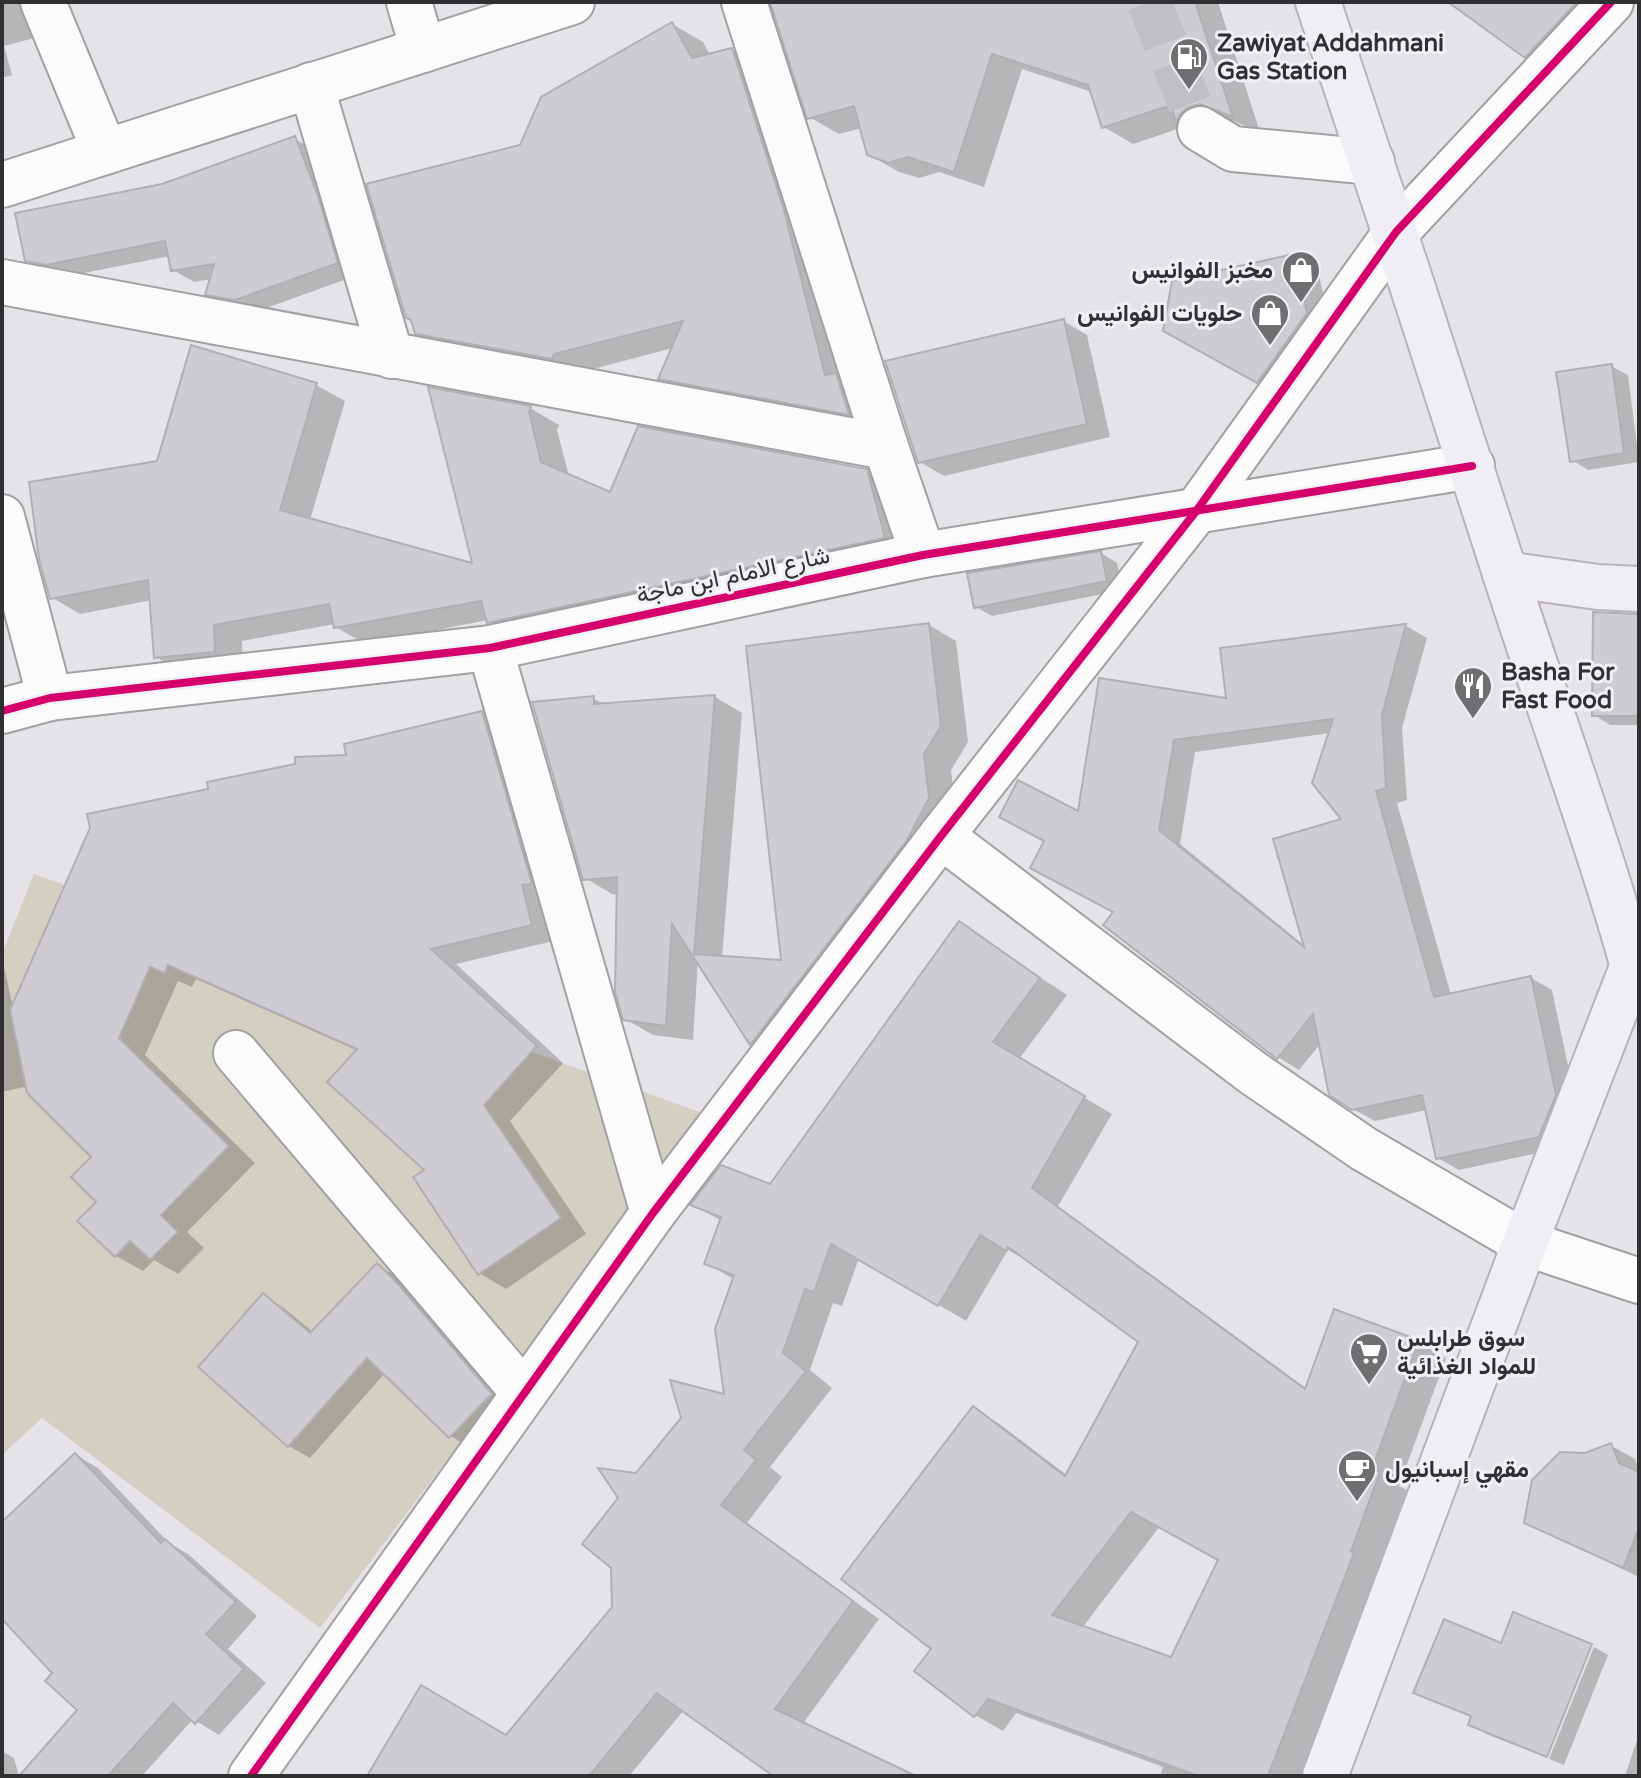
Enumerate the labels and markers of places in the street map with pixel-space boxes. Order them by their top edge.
place label: Zawiyat Addahmani Gas Station [1217,29,1444,86]
fuel station icon: Zawiyat Addahmani Gas Station [1168,36,1210,91]
shop icon: مخبز الفوانيس [1280,249,1322,304]
place label: مخبز الفوانيس [1131,256,1273,285]
shop icon: حلويات الفوانيس [1249,292,1291,347]
place label: حلويات الفوانيس [1077,299,1242,328]
place label: Basha For Fast Food [1501,658,1615,715]
restaurant icon: Basha For Fast Food [1452,665,1494,720]
place label: سوق طرابلس للمواد الغذائية [1397,1324,1536,1381]
supermarket icon: سوق طرابلس للمواد الغذائية [1348,1331,1390,1386]
cafe icon: مقهي إسبانيول [1336,1448,1378,1503]
place label: مقهي إسبانيول [1385,1455,1529,1489]

